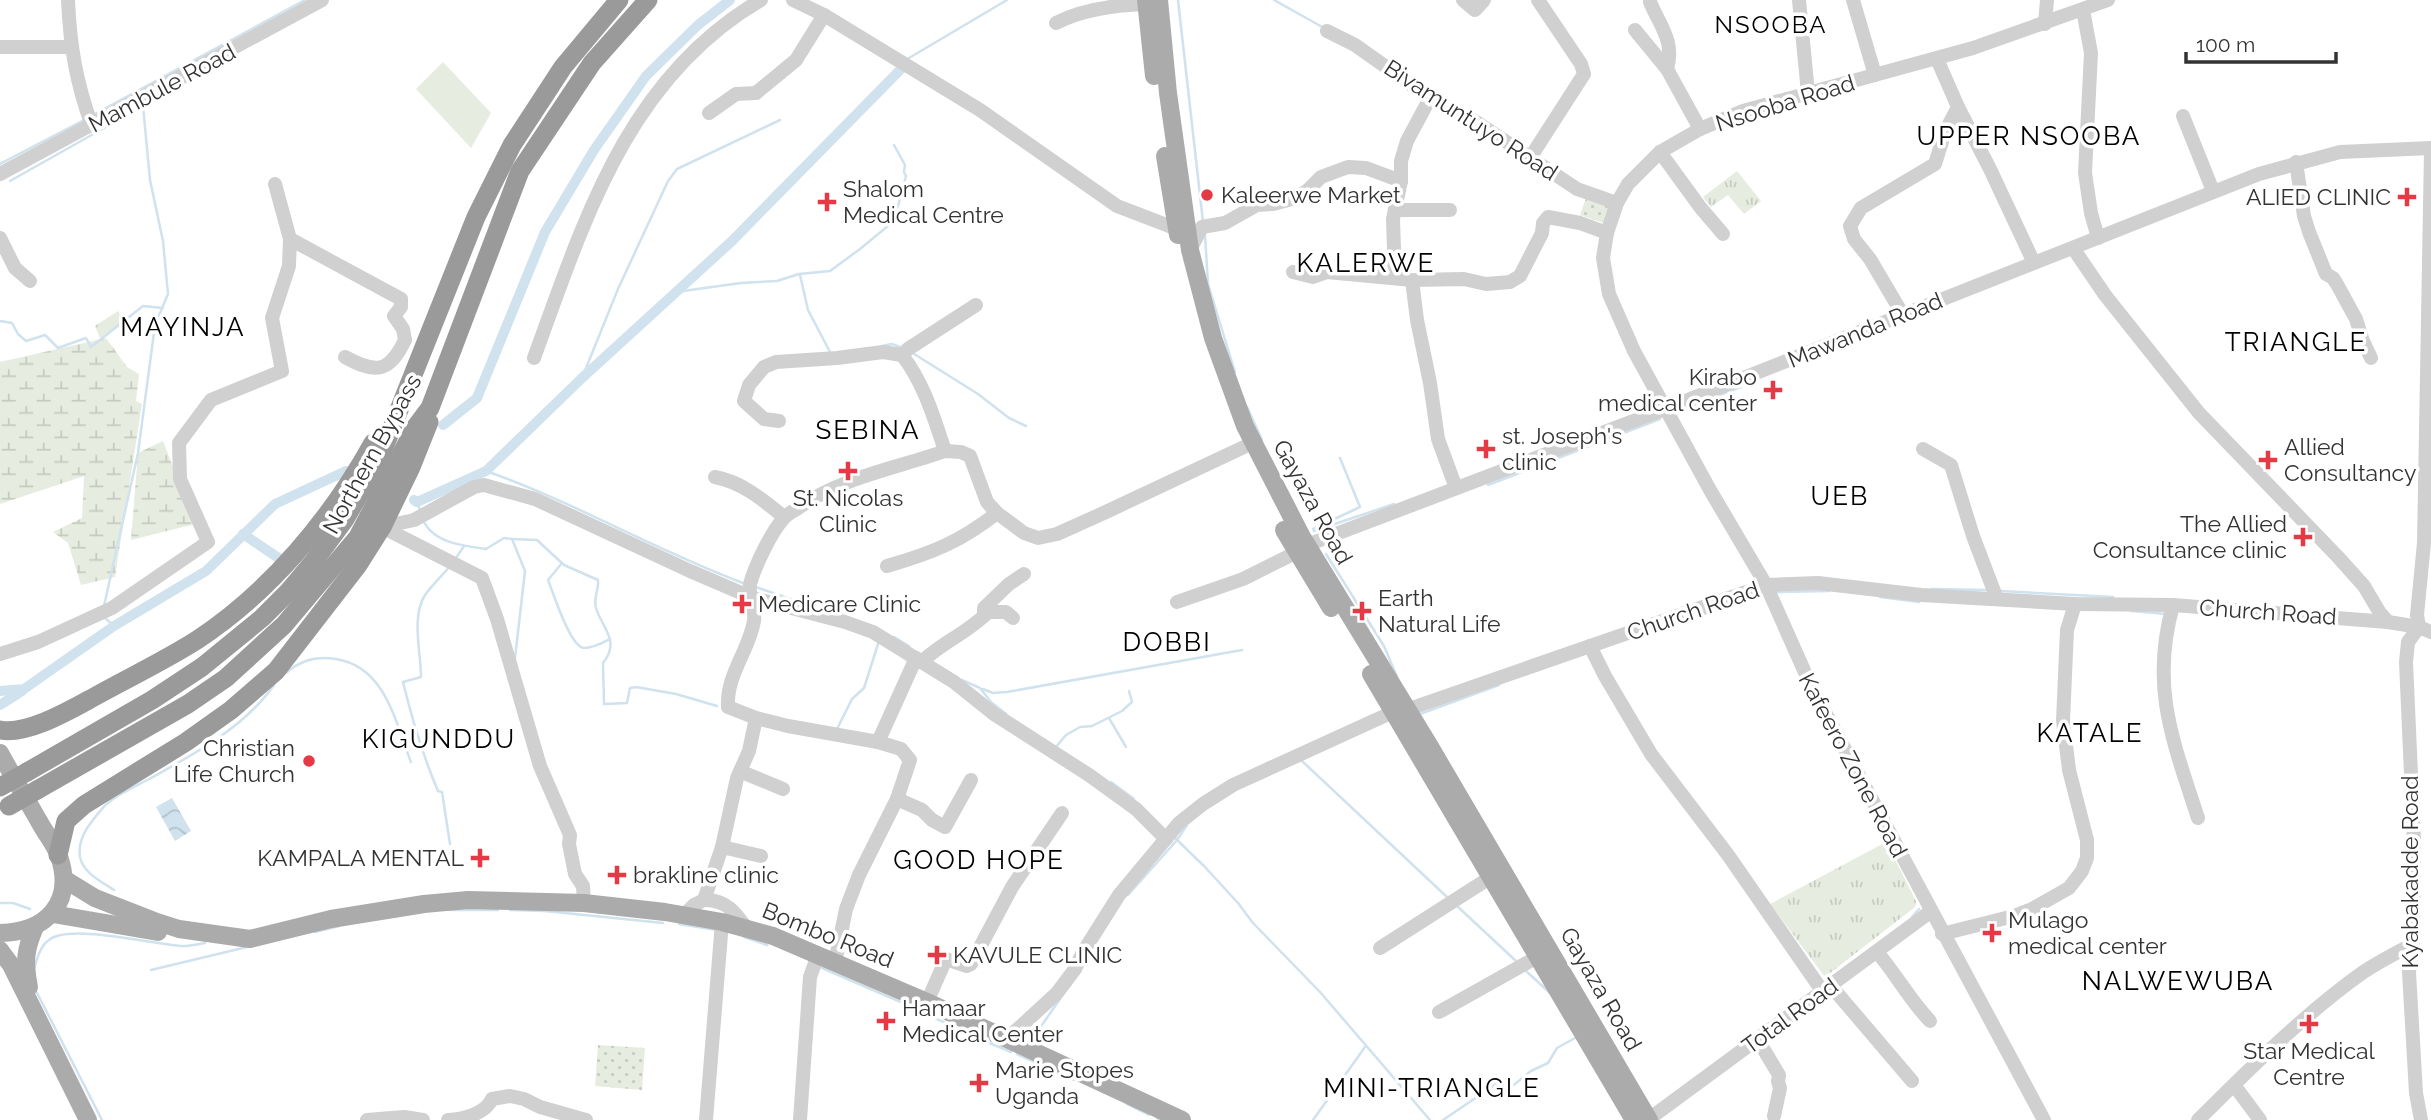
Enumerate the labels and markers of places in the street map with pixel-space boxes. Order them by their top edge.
place label: Shalom Medical Centre [843,175,1004,228]
place label: Kaleerwe Market [1221,181,1401,208]
place label: ALIED CLINIC [2246,183,2391,210]
marker: Kaleerwe Market [1199,187,1215,203]
marker: ALIED CLINIC [2397,187,2417,207]
marker: Shalom Medical Centre [817,192,837,212]
place label: Kirabo medical center [1598,363,1757,416]
marker: Kirabo medical center [1763,380,1783,400]
place label: st. Joseph's clinic [1502,422,1622,475]
place label: Allied Consultancy [2284,433,2416,486]
marker: st. Joseph's clinic [1476,439,1496,459]
marker: Allied Consultancy [2258,450,2278,470]
marker: St. Nicolas Clinic [838,461,858,481]
place label: St. Nicolas Clinic [793,484,903,537]
place label: The Allied Consultance clinic [2093,510,2287,563]
marker: The Allied Consultance clinic [2293,527,2313,547]
place label: Earth Natural Life [1378,584,1501,637]
place label: Medicare Clinic [758,590,921,617]
marker: Medicare Clinic [732,594,752,614]
marker: Earth Natural Life [1352,601,1372,621]
place label: Christian Life Church [173,734,295,787]
marker: Christian Life Church [301,753,317,769]
place label: KAMPALA MENTAL [257,844,465,871]
marker: KAMPALA MENTAL [470,848,490,868]
place label: brakline clinic [633,861,779,888]
marker: brakline clinic [607,865,627,885]
place label: Mulago medical center [2008,906,2167,959]
marker: Mulago medical center [1982,923,2002,943]
place label: KAVULE CLINIC [953,941,1123,968]
marker: KAVULE CLINIC [927,945,947,965]
place label: Hamaar Medical Center [902,994,1063,1047]
marker: Hamaar Medical Center [876,1011,896,1031]
marker: Star Medical Centre [2299,1014,2319,1034]
place label: Star Medical Centre [2243,1037,2376,1090]
place label: Marie Stopes Uganda [995,1056,1134,1109]
marker: Marie Stopes Uganda [969,1073,989,1093]

